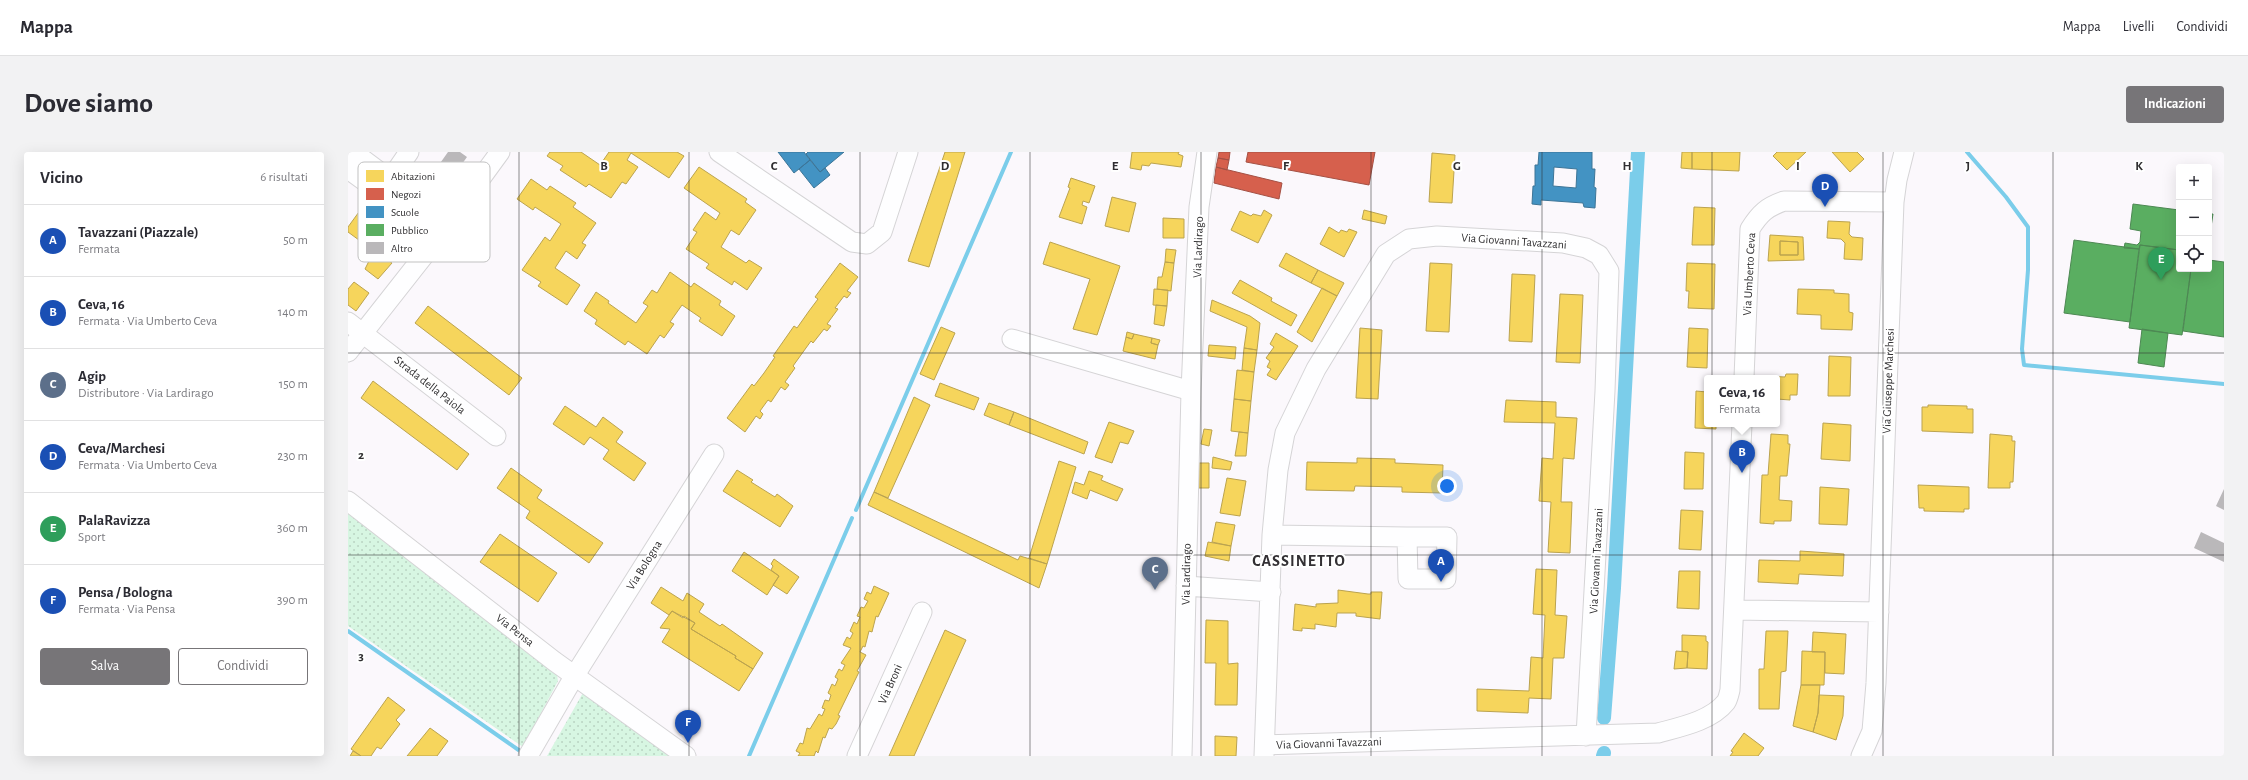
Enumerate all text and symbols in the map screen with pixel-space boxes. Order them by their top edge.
text: Mappa [20,18,73,37]
text: Mappa [2063,20,2101,34]
text: Livelli [2123,20,2154,34]
text: Condividi [2176,20,2228,34]
button: Indicazioni [2126,86,2224,123]
text: Dove siamo [24,90,153,118]
text: B [600,160,608,173]
text: C [771,160,778,173]
text: D [941,160,950,173]
text: E [1112,160,1119,173]
text: F [1283,160,1290,173]
text: G [1453,160,1461,173]
text: H [1622,160,1632,173]
text: I [1796,160,1800,173]
text: J [1966,160,1970,173]
text: K [2135,160,2143,173]
legend [358,162,490,262]
map controls [2176,164,2212,272]
button: + [2176,164,2212,200]
text: Vicino [40,169,83,186]
text: 6 risultati [260,171,308,184]
text: Abitazioni [391,171,435,182]
pin: D [1812,174,1838,207]
text: Negozi [391,189,421,200]
button: − [2176,200,2212,236]
text: Scuole [391,207,419,218]
street label: Via Lardirago [1191,216,1205,278]
text: Tavazzani (Piazzale) [78,225,199,240]
text: Pubblico [391,225,429,236]
street label: Via Giovanni Tavazzani [1461,231,1567,251]
street label: Via Umberto Ceva [1741,232,1757,316]
text: A [49,234,57,247]
text: 50 m [283,234,308,247]
button: locate [2176,236,2212,272]
text: Fermata [78,243,120,256]
text: Altro [391,243,413,254]
pin: E [2148,247,2174,280]
text: Ceva, 16 [78,297,125,312]
text: B [49,306,57,319]
text: 140 m [278,306,308,319]
text: Fermata · Via Umberto Ceva [78,315,217,328]
street label: Via Giuseppe Marchesi [1880,328,1896,434]
street label: Strada della Paiola [392,354,468,417]
text: Agip [78,369,106,384]
popup [1704,375,1780,427]
text: C [50,378,56,391]
text: 150 m [279,378,308,391]
text: Ceva, 16 [1719,385,1765,400]
text: Distributore · Via Lardirago [78,387,214,400]
text: Fermata [1719,403,1761,416]
pin: B [1729,440,1755,473]
text: Ceva/Marchesi [78,441,165,456]
text: 2 [358,449,364,462]
text: D [49,450,57,463]
text: 230 m [277,450,308,463]
text: Fermata · Via Umberto Ceva [78,459,217,472]
your location [1437,476,1457,496]
street label: Via Giovanni Tavazzani [1587,508,1605,614]
text: PalaRavizza [78,513,151,528]
text: E [50,522,56,535]
text: 360 m [277,522,308,535]
text: Sport [78,531,105,544]
street label: Via Bologna [624,538,664,592]
street label: Via Lardirago [1179,543,1193,605]
pin: A [1428,549,1454,582]
district label: CASSINETTO [1252,553,1346,569]
pin: C [1142,557,1168,590]
text: Pensa / Bologna [78,585,173,600]
text: F [50,594,56,607]
text: 390 m [277,594,308,607]
text: Fermata · Via Pensa [78,603,176,616]
street label: Via Pensa [494,612,537,649]
button: Salva [40,648,170,685]
button: Condividi [178,648,308,685]
text: 3 [358,650,364,663]
street label: Via Broni [876,662,904,706]
pin: F [675,710,701,743]
street label: Via Giovanni Tavazzani [1276,735,1382,751]

